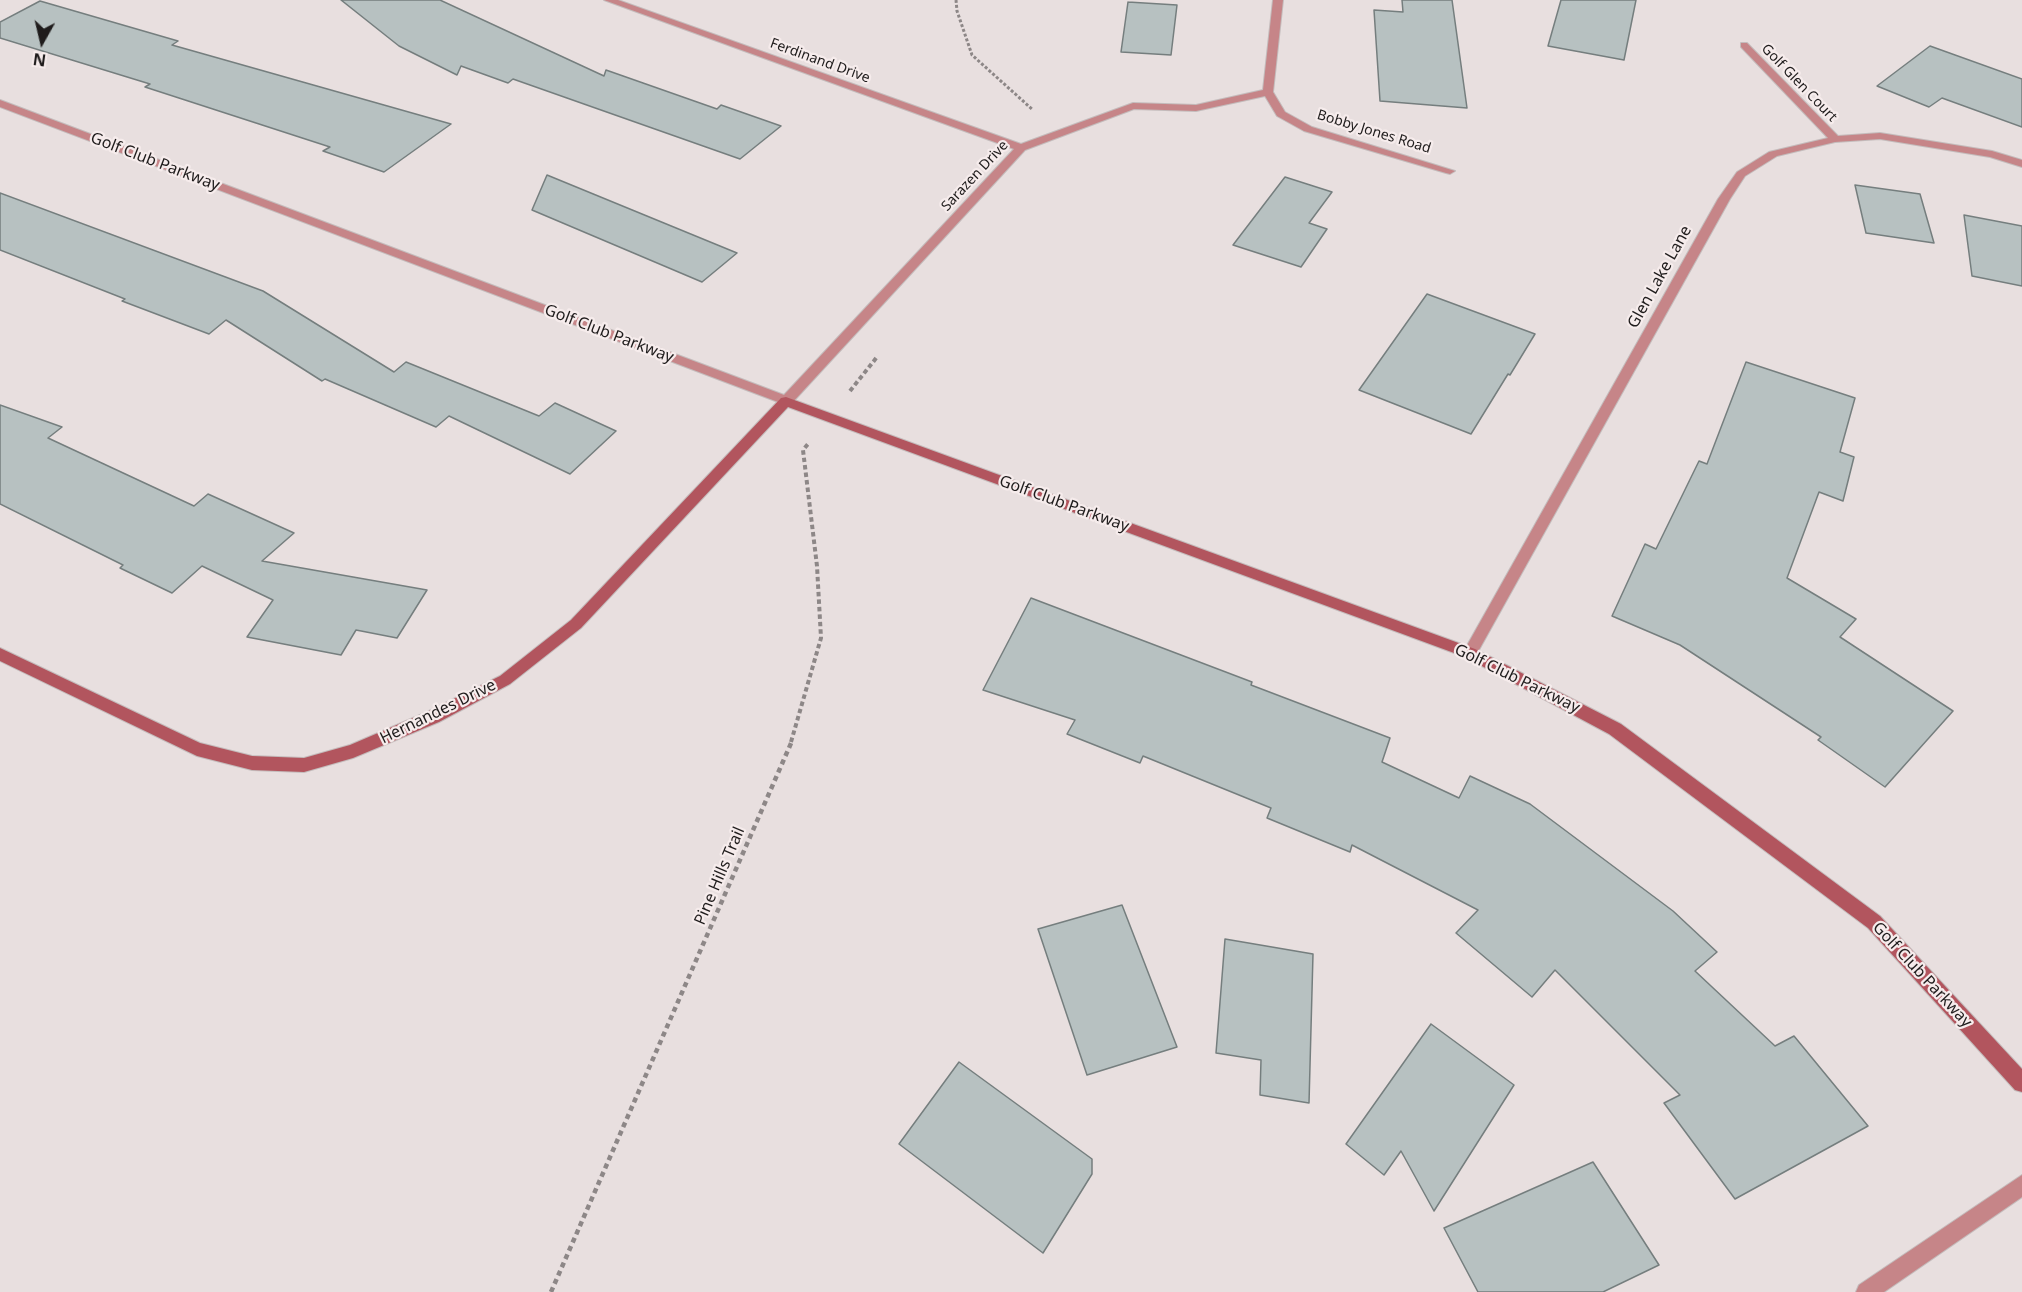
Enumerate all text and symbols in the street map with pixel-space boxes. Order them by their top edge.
north arrow [12,12,72,72]
street label: Ferdinand Drive [768,35,872,87]
street label: Golf Glen Court [1758,41,1840,125]
text: N [32,48,47,72]
street label: Bobby Jones Road [1315,107,1433,157]
street label: Golf Club Parkway [88,129,222,195]
street label: Sarazen Drive [938,137,1012,215]
street label: Glen Lake Lane [1624,222,1696,332]
street label: Golf Club Parkway [542,301,676,367]
street label: Golf Club Parkway [996,472,1132,536]
street label: Golf Club Parkway [1451,640,1583,718]
street label: Hernandes Drive [377,676,499,748]
street label: Pine Hills Trail [691,824,749,928]
street label: Golf Club Parkway [1868,918,1976,1032]

